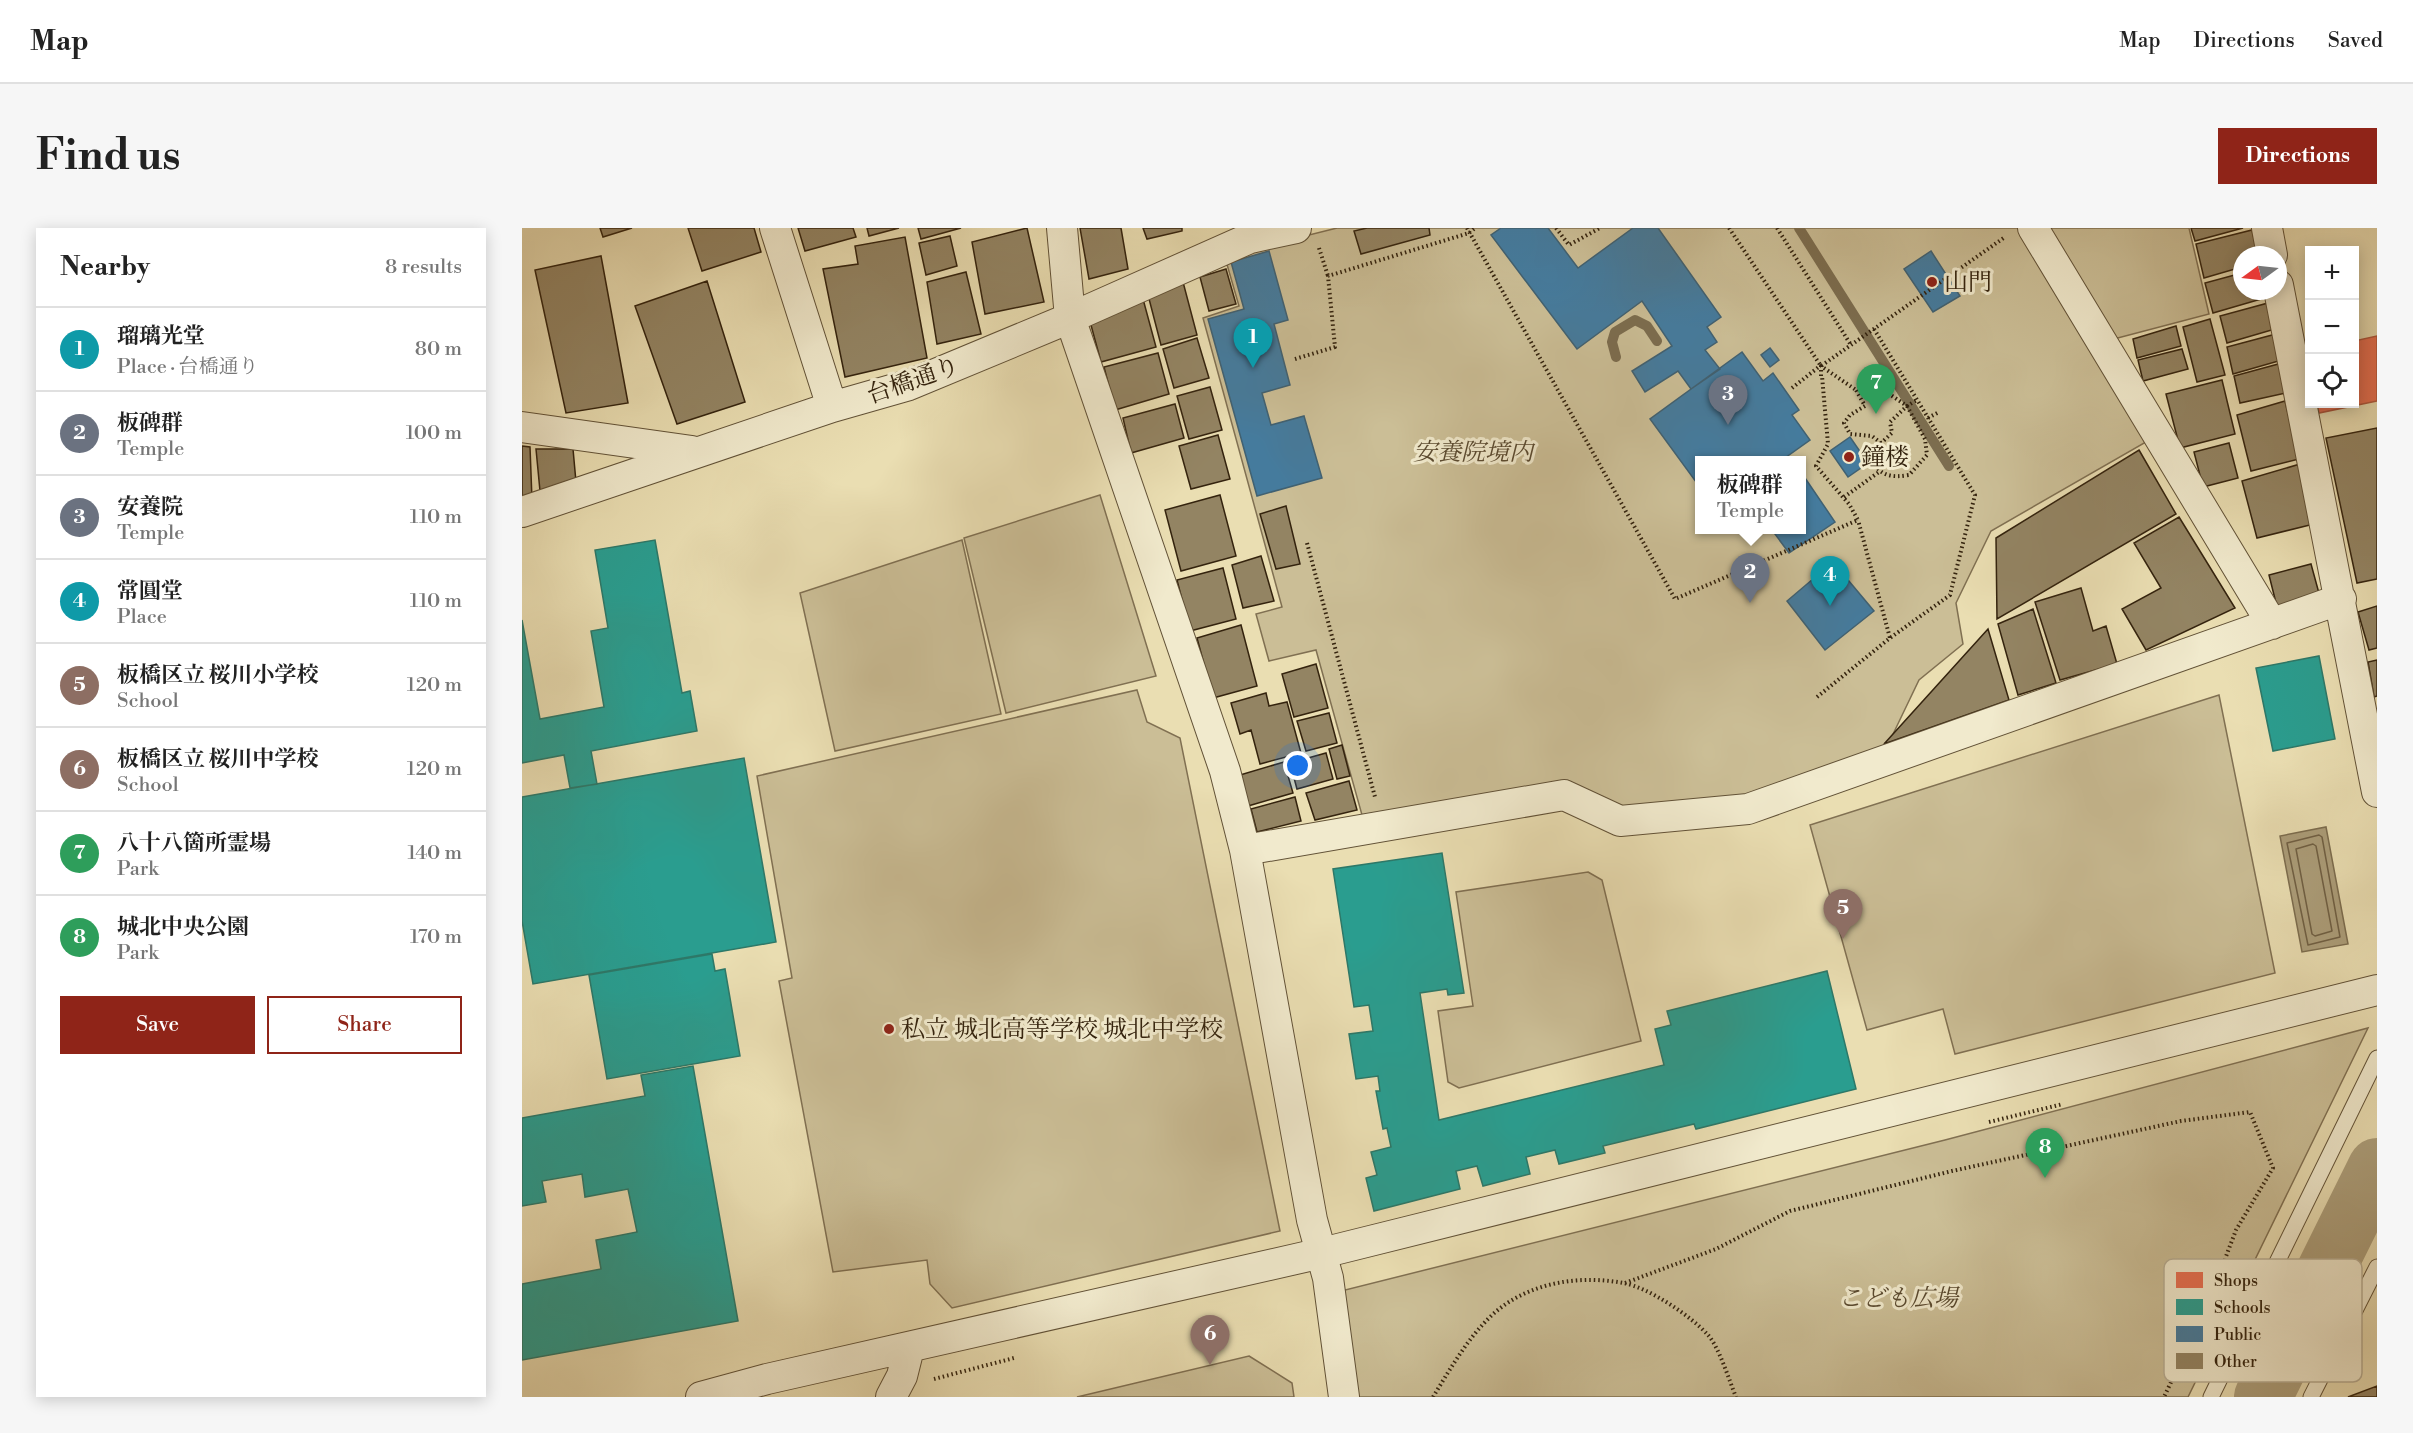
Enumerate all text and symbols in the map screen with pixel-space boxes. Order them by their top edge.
text: Map [30,24,89,59]
text: Map [2119,28,2161,54]
text: Directions [2194,28,2295,54]
text: Saved [2328,28,2383,54]
button: Directions [2218,128,2377,184]
text: Find us [36,130,180,183]
north arrow [2233,246,2287,300]
map controls [2305,246,2359,408]
button: + [2305,246,2359,300]
text: Nearby [60,251,150,283]
text: 8 results [385,255,462,280]
place label: 山門 [1944,268,1992,298]
marker: 山門 [1925,275,1939,289]
button: − [2305,300,2359,354]
pin: 1 [1234,318,1272,368]
text: 瑠璃光堂 [117,323,205,350]
text: 1 [75,337,84,362]
text: 80 m [415,337,462,362]
street label: 台橋通り [863,351,964,411]
button: locate [2305,354,2359,408]
text: Place · 台橋通り [117,355,258,380]
pin: 7 [1856,364,1896,414]
pin: 3 [1708,376,1748,425]
text: 板碑群 [117,410,183,437]
text: 2 [73,421,86,446]
text: 100 m [406,421,462,446]
text: Temple [117,437,184,462]
park label: 安養院境内 [1413,438,1536,468]
place label: 鐘楼 [1861,443,1909,473]
marker: 鐘楼 [1842,450,1856,464]
popup [1695,456,1806,534]
text: 板碑群 [1717,472,1783,499]
text: 安養院 [117,494,183,521]
text: Temple [1717,499,1784,524]
text: 3 [73,505,86,530]
text: 110 m [410,505,462,530]
text: Temple [117,521,184,546]
pin: 2 [1730,554,1770,603]
pin: 4 [1810,556,1850,606]
text: 常圓堂 [117,578,183,605]
text: 4 [73,589,86,614]
text: 110 m [410,589,462,614]
text: Place [117,605,167,630]
text: 板橋区立 桜川小学校 [117,662,319,689]
text: 5 [73,673,86,698]
text: 120 m [407,673,462,698]
text: School [117,689,179,714]
text: 板橋区立 桜川中学校 [117,746,319,773]
your location [1283,751,1312,780]
text: 6 [73,757,86,782]
text: 120 m [407,757,462,782]
text: School [117,773,179,798]
text: 八十八箇所霊場 [117,830,271,857]
text: 7 [74,841,85,866]
text: 140 m [407,841,462,866]
text: Park [117,857,159,882]
pin: 5 [1824,890,1862,939]
text: 城北中央公園 [117,914,249,941]
text: 8 [73,925,86,950]
text: 170 m [410,925,462,950]
text: Park [117,941,159,966]
button: Save [60,996,255,1054]
button: Share [267,996,462,1054]
place label: 私立 城北高等学校 城北中学校 [901,1015,1223,1045]
marker: 私立 城北高等学校 城北中学校 [882,1022,896,1036]
pin: 8 [2026,1128,2065,1178]
legend [2164,1259,2362,1382]
text: Shops [2214,1271,2258,1291]
park label: こども広場 [1838,1284,1960,1314]
text: Schools [2214,1298,2270,1318]
pin: 6 [1190,1316,1230,1365]
text: Public [2214,1325,2261,1345]
text: Other [2214,1352,2257,1372]

